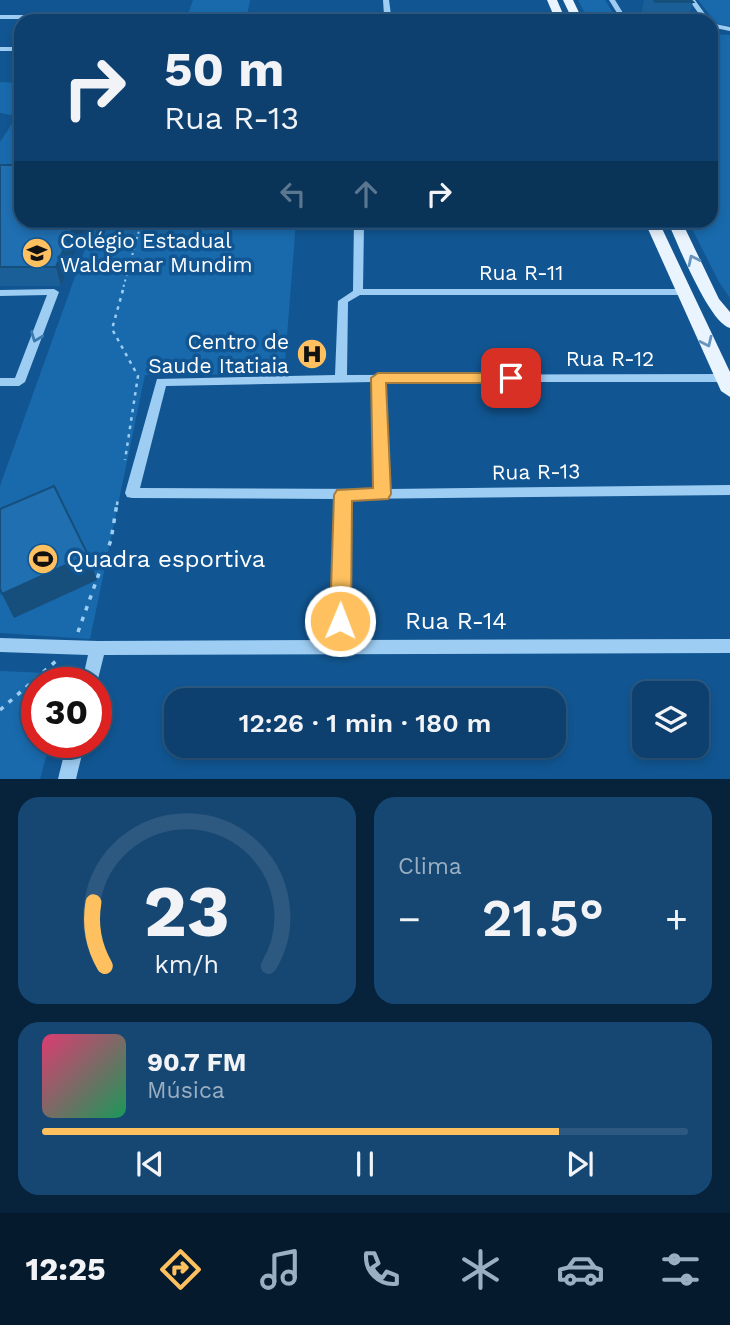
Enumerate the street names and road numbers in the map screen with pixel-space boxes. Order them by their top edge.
street label: Rua R-11 [479,260,563,285]
street label: Rua R-12 [566,346,654,371]
street label: Rua R-13 [491,458,581,485]
street label: Rua R-14 [405,607,507,635]

